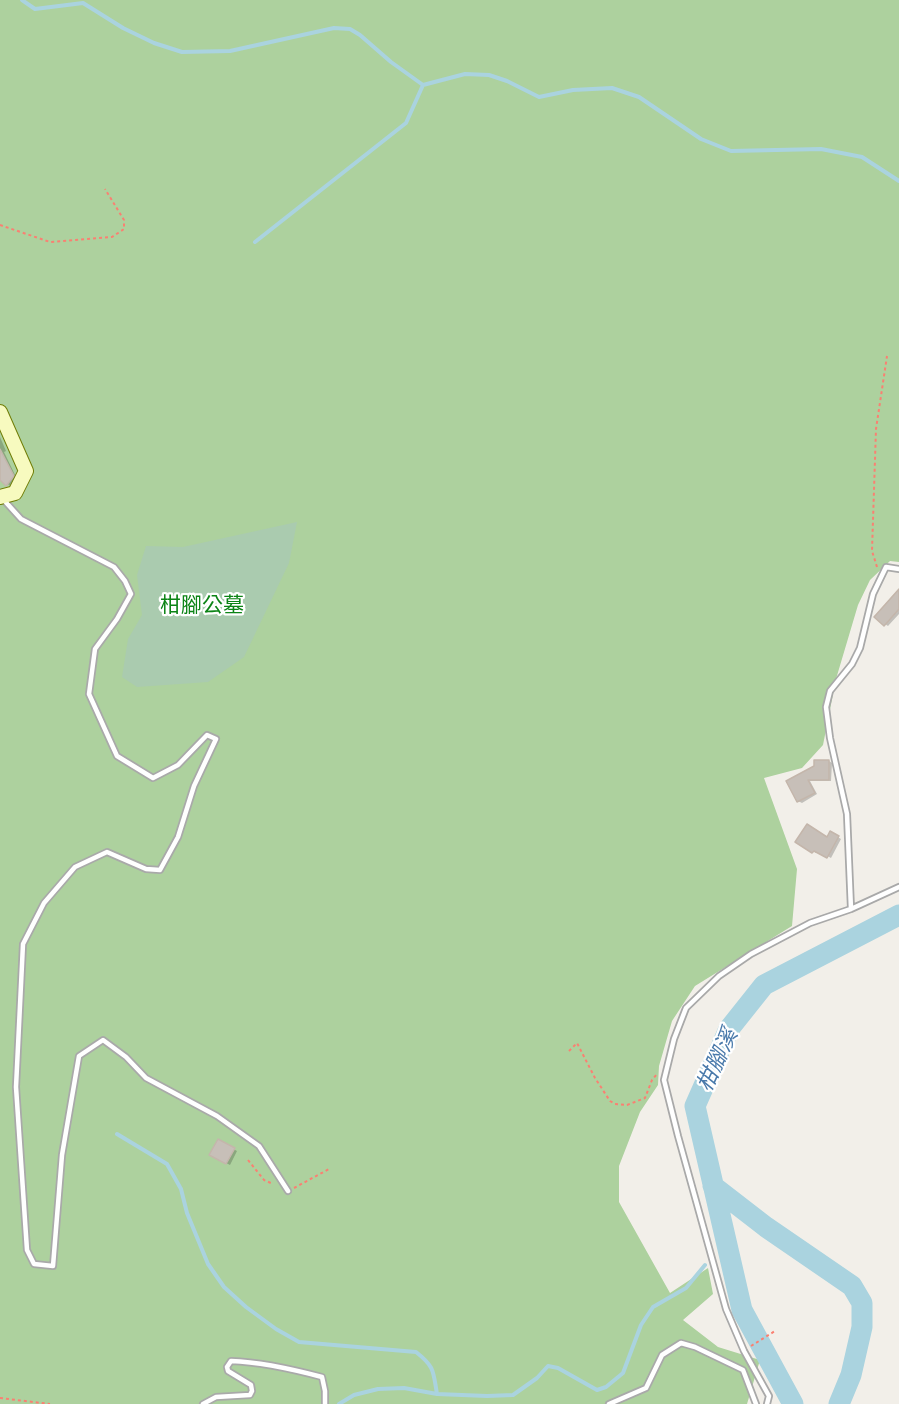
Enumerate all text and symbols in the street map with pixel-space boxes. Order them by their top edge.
park label: 柑腳公墓 [160,592,244,618]
water label: 柑腳溪 [691,1025,743,1095]

